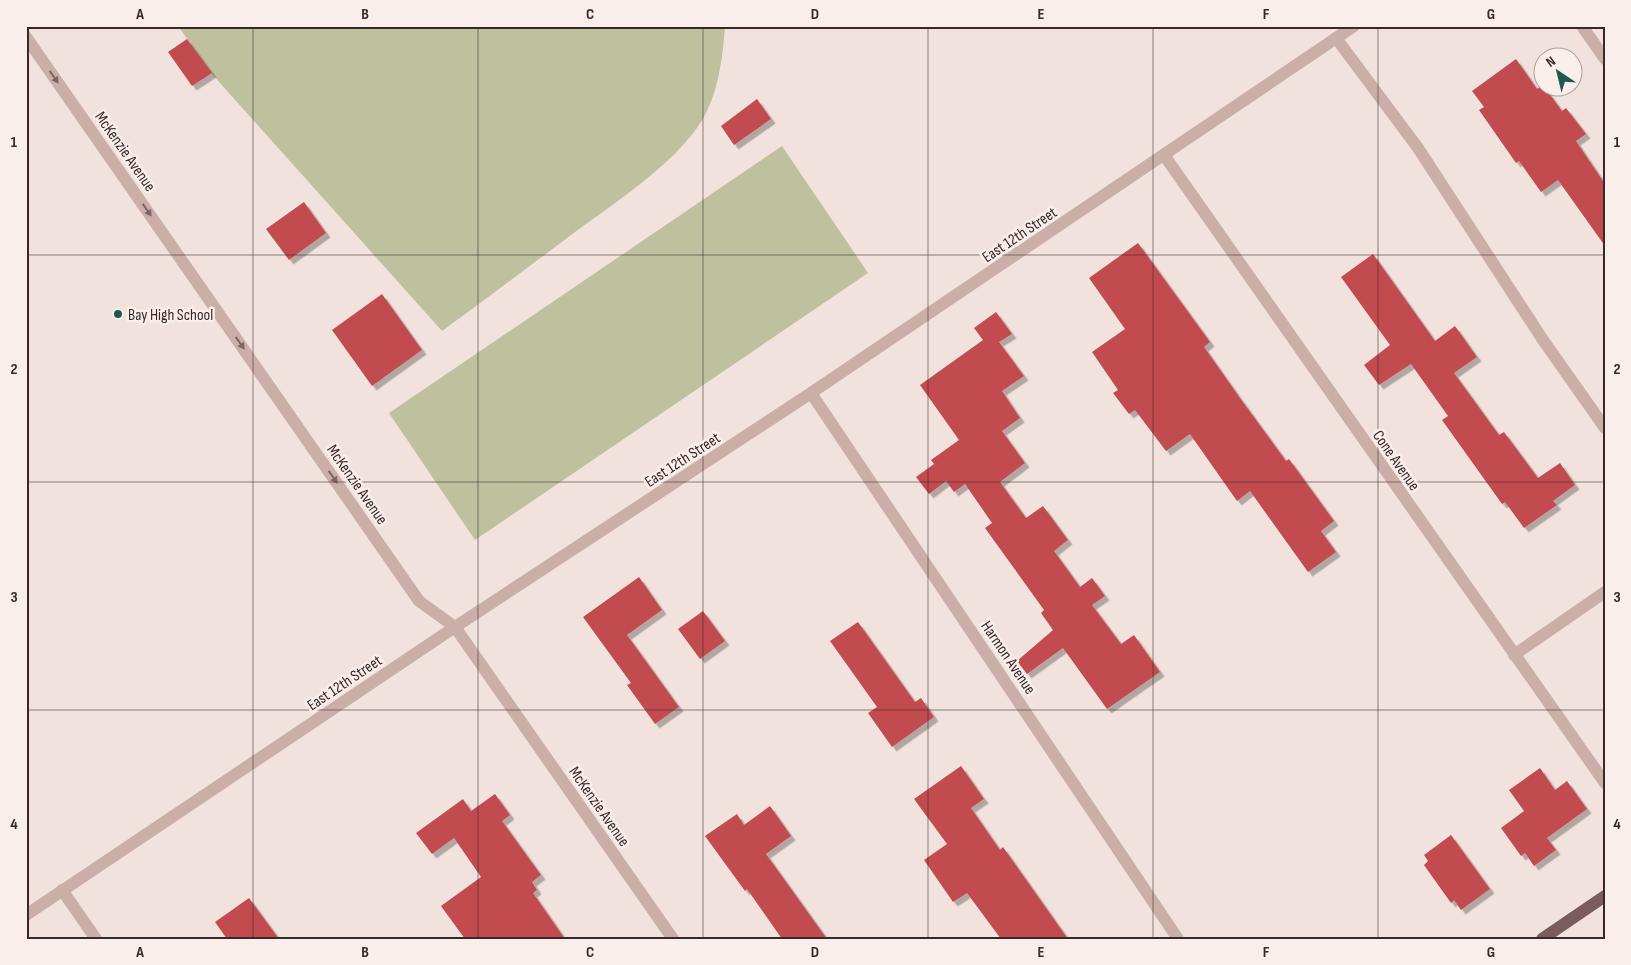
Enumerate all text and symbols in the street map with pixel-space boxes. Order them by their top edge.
text: A [135,5,144,24]
text: B [361,5,369,24]
text: C [586,5,594,24]
text: D [811,5,819,24]
text: E [1038,5,1045,24]
text: F [1263,5,1270,24]
text: G [1487,5,1495,24]
north arrow [1534,48,1584,98]
text: N [1543,53,1559,71]
one-way arrow [49,70,59,83]
street label: McKenzie Avenue [90,108,159,195]
text: 1 [11,133,18,152]
text: 1 [1614,133,1621,152]
one-way arrow [142,203,152,217]
street label: East 12th Street [979,203,1061,267]
place label: Bay High School [128,306,213,325]
marker: Bay High School [112,308,124,320]
one-way arrow [235,336,245,350]
text: 2 [10,360,18,379]
text: 2 [1613,360,1621,379]
street label: Cone Avenue [1368,427,1423,495]
street label: East 12th Street [642,429,724,492]
street label: McKenzie Avenue [322,441,391,528]
one-way arrow [328,470,338,483]
text: 3 [10,588,18,607]
text: 3 [1613,588,1621,607]
street label: Harmon Avenue [976,618,1039,698]
street label: East 12th Street [304,651,386,715]
street label: McKenzie Avenue [564,763,633,850]
text: 4 [10,815,18,834]
text: 4 [1613,815,1621,834]
text: A [135,943,144,962]
text: B [361,943,369,962]
text: C [586,943,594,962]
text: D [811,943,819,962]
text: E [1038,943,1045,962]
text: F [1263,943,1270,962]
text: G [1487,943,1495,962]

